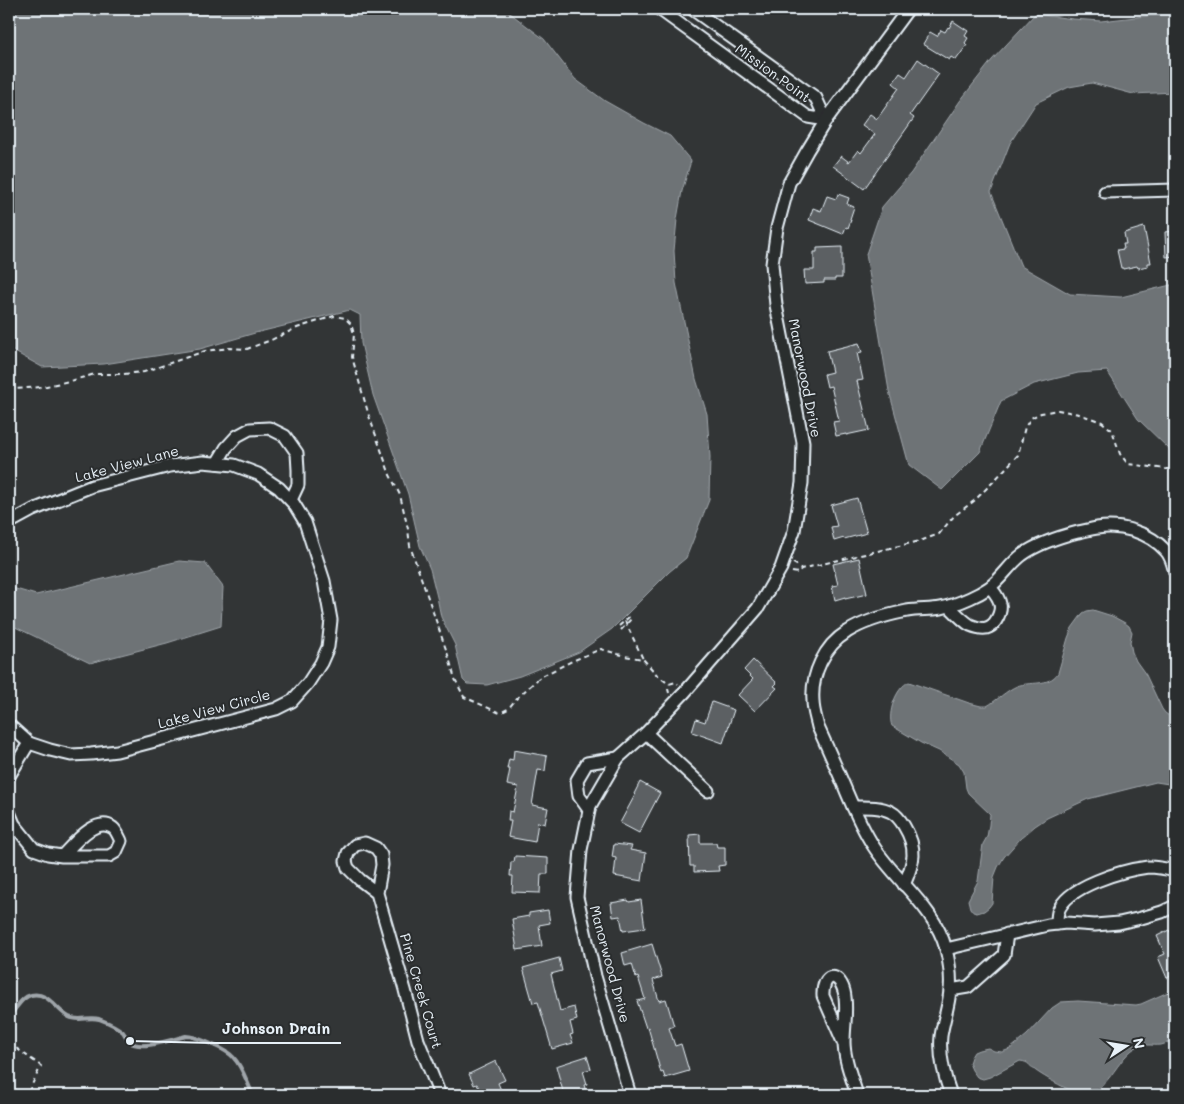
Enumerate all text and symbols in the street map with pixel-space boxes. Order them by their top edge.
street label: Mission Point [732,39,815,106]
street label: Manorwood Drive [785,317,826,439]
street label: Lake View Lane [73,441,181,486]
street label: Lake View Circle [156,684,272,733]
street label: Manorwood Drive [586,903,635,1025]
street label: Pine Creek Court [396,931,447,1051]
callout: Johnson Drain [212,1013,341,1043]
text: Johnson Drain [222,1018,330,1038]
north arrow [1102,1022,1152,1072]
text: N [1129,1036,1150,1050]

